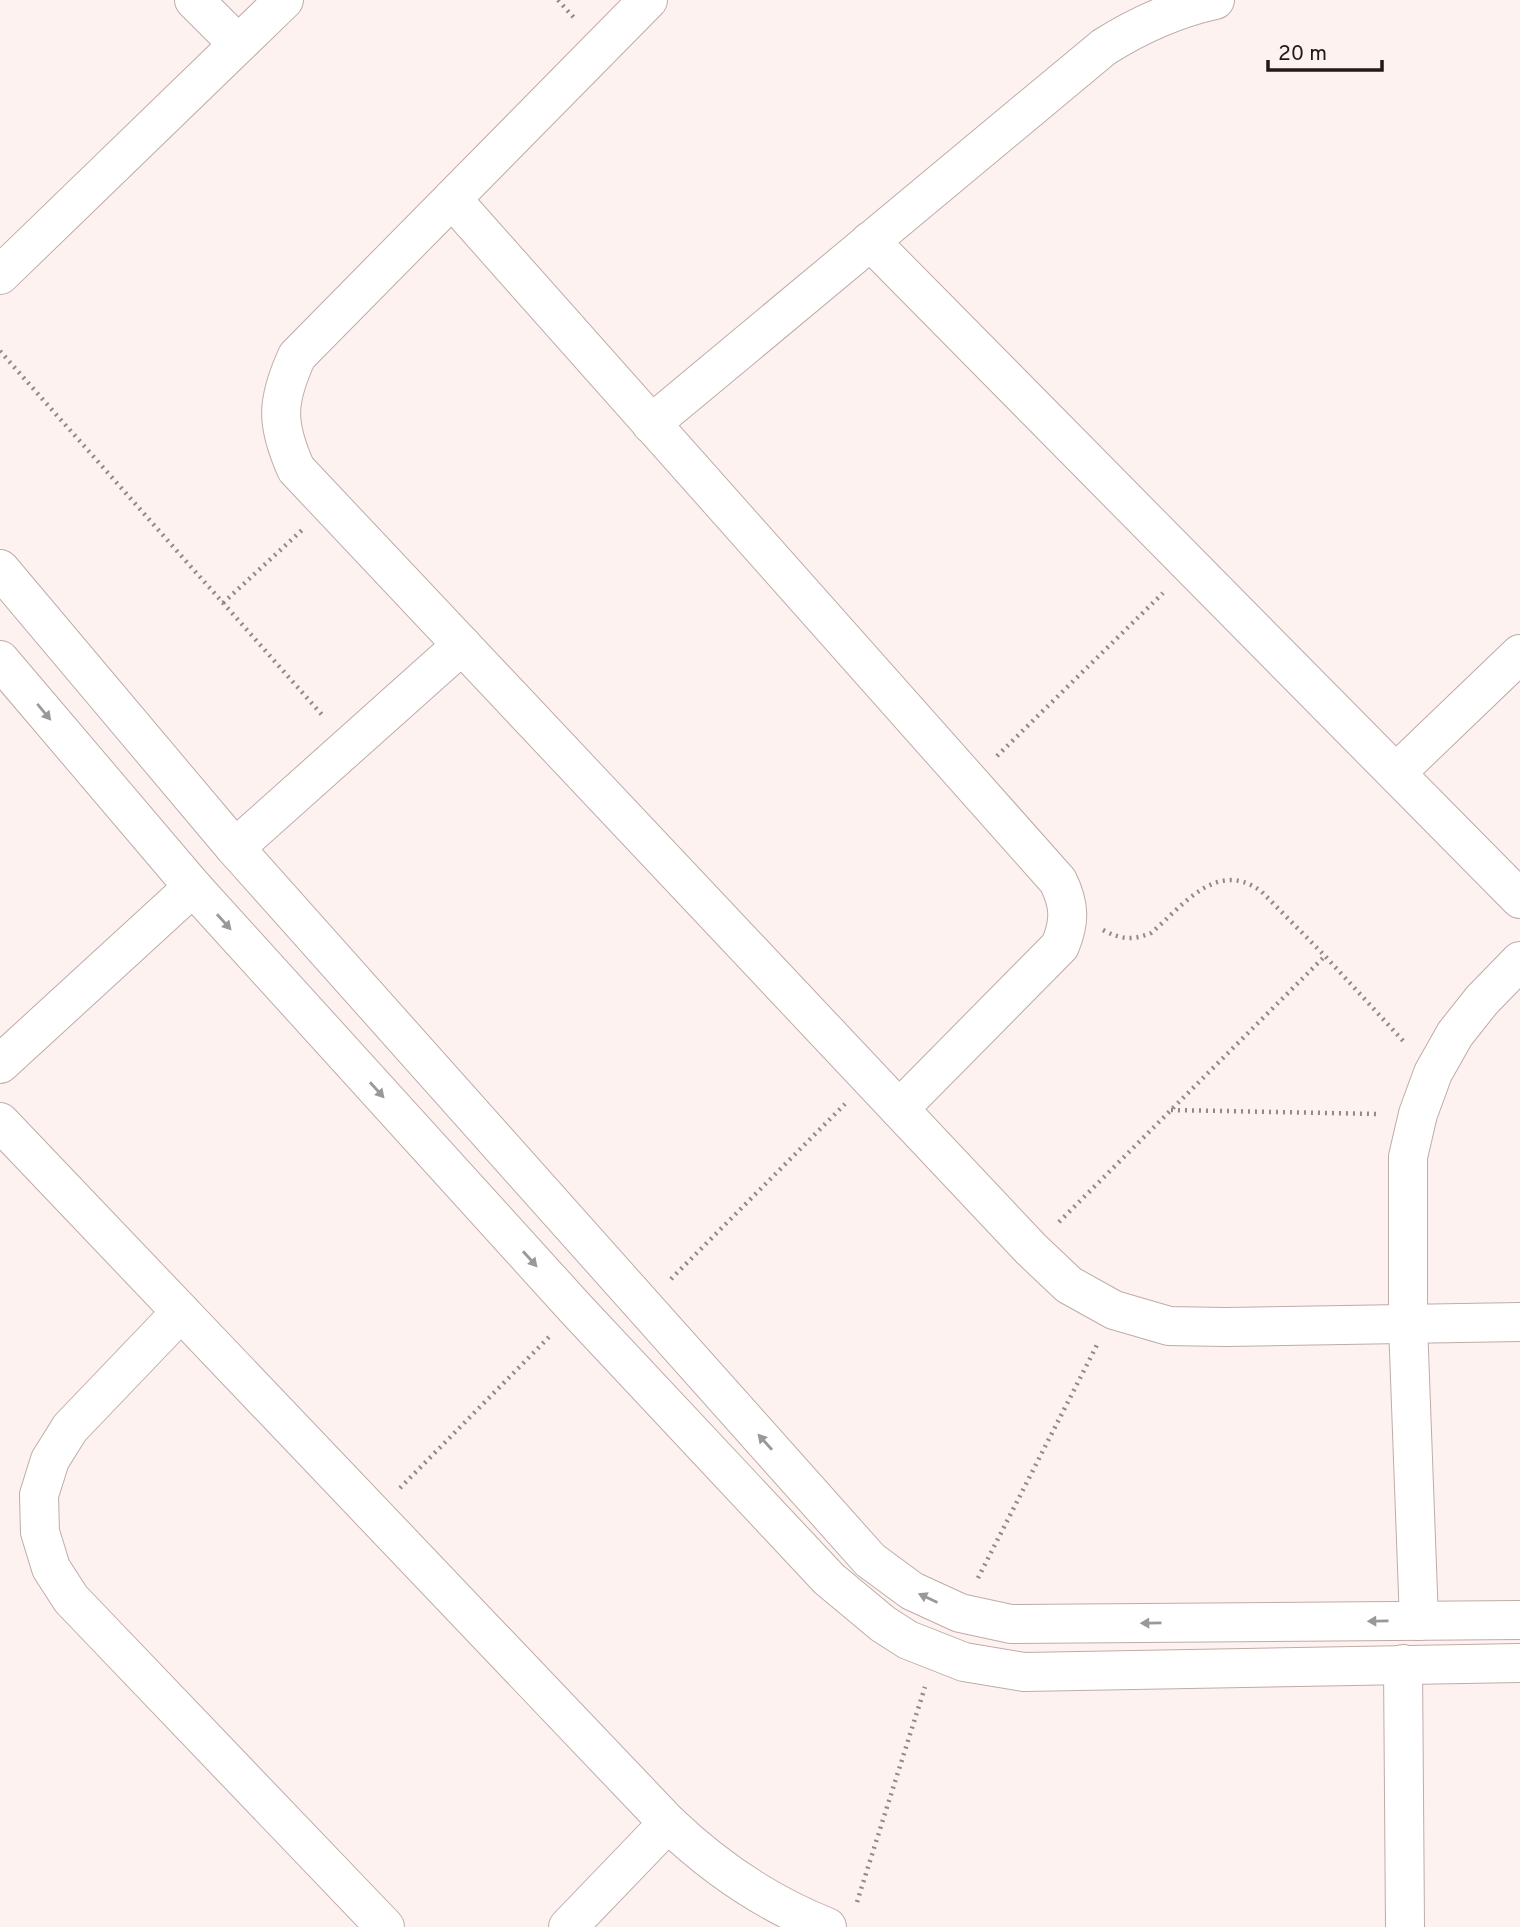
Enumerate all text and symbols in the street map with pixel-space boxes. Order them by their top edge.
scale bar [1268,28,1382,72]
text: 20 m [1278,41,1327,68]
one-way arrow [36,703,52,721]
one-way arrow [216,913,232,930]
one-way arrow [369,1081,385,1099]
one-way arrow [522,1250,538,1268]
one-way arrow [757,1434,773,1451]
one-way arrow [918,1592,938,1604]
one-way arrow [1367,1615,1389,1627]
one-way arrow [1140,1617,1162,1629]

